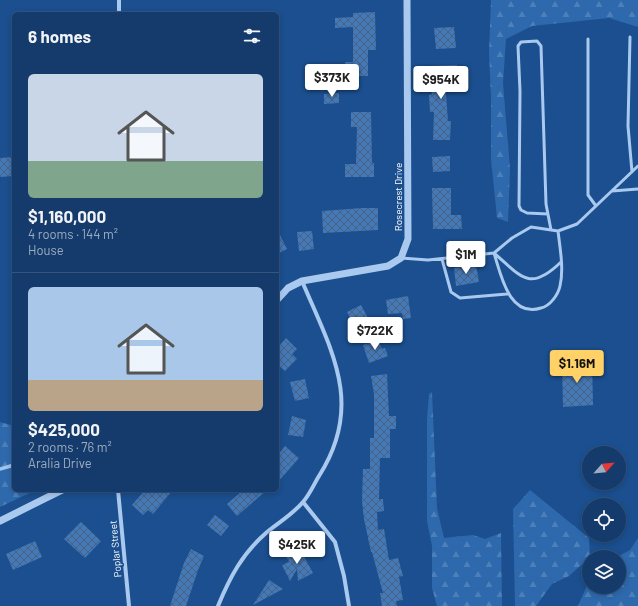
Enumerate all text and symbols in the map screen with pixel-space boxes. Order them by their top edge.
icon: filters [241,25,263,47]
text: 6 homes [28,26,91,46]
pin: $373K [304,64,360,98]
pin: $954K [413,66,469,100]
text: $373K [314,69,350,85]
text: $954K [422,71,460,87]
icon: home [110,100,182,172]
street label: Rosecrest Drive [392,163,404,231]
text: $1,160,000 [28,206,106,226]
text: 4 rooms · 144 m² [28,226,118,242]
pin: $1M [447,241,485,275]
text: House [28,242,64,258]
text: $1M [455,246,477,262]
icon: home [110,313,182,385]
pin: $722K [347,317,403,351]
text: $722K [357,322,393,338]
pin: $1.16M [544,350,610,384]
text: $1.16M [559,355,595,371]
text: $425,000 [28,419,100,439]
text: 2 rooms · 76 m² [28,439,112,455]
north arrow [582,446,626,490]
map controls [582,446,626,594]
text: Aralia Drive [28,455,92,471]
button: locate [582,498,626,542]
street label: Poplar Street [107,520,123,578]
pin: $425K [269,531,325,565]
text: $425K [278,536,316,552]
button: layers [582,550,626,594]

